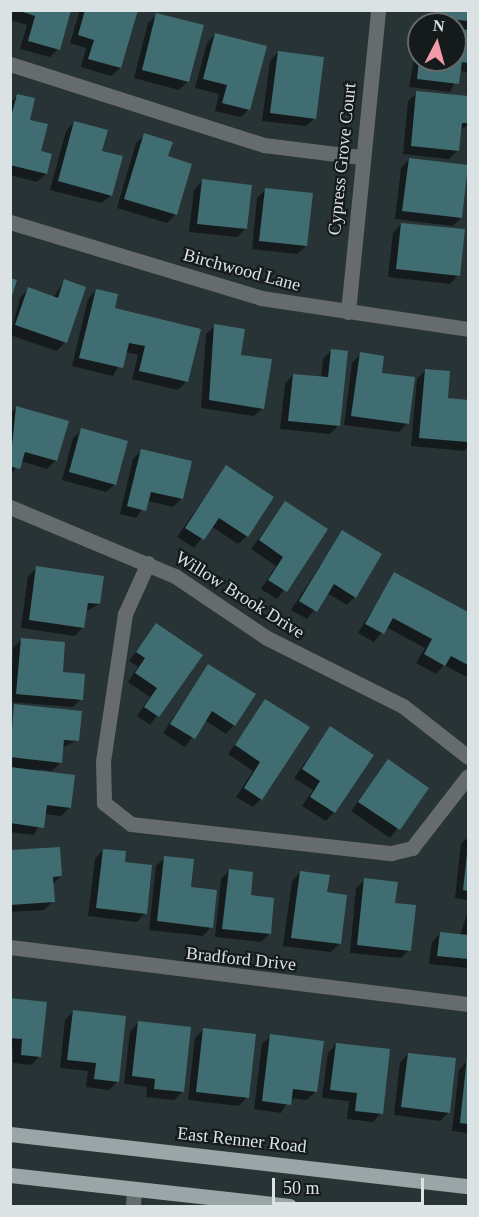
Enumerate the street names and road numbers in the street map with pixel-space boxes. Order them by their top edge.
street label: Cypress Grove Court [323,82,361,236]
street label: Birchwood Lane [181,244,303,296]
street label: Willow Brook Drive [171,547,309,643]
street label: Bradford Drive [185,942,297,976]
street label: East Renner Road [176,1122,308,1158]

